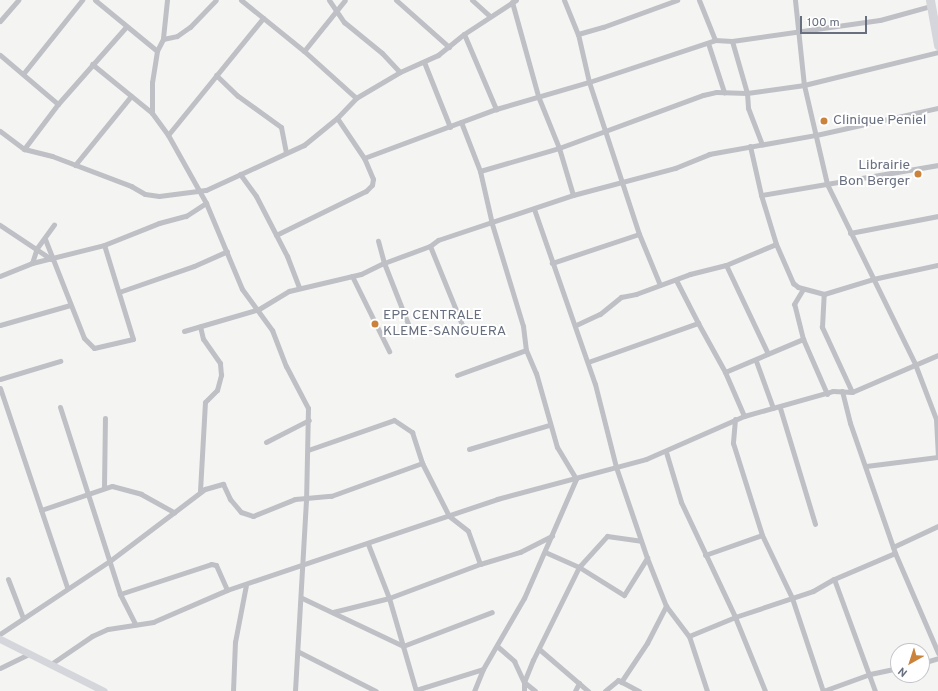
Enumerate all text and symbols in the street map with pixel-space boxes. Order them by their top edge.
scale bar [802,8,869,34]
text: 100 m [807,15,840,31]
place label: Clinique Peniel [833,113,926,129]
marker: Clinique Peniel [818,115,830,127]
place label: Librairie Bon Berger [839,158,910,190]
marker: Librairie Bon Berger [913,169,923,179]
place label: EPP CENTRALE KLEME-SANGUERA [383,308,506,340]
marker: EPP CENTRALE KLEME-SANGUERA [370,319,380,329]
north arrow [890,643,930,683]
text: N [896,664,911,679]

